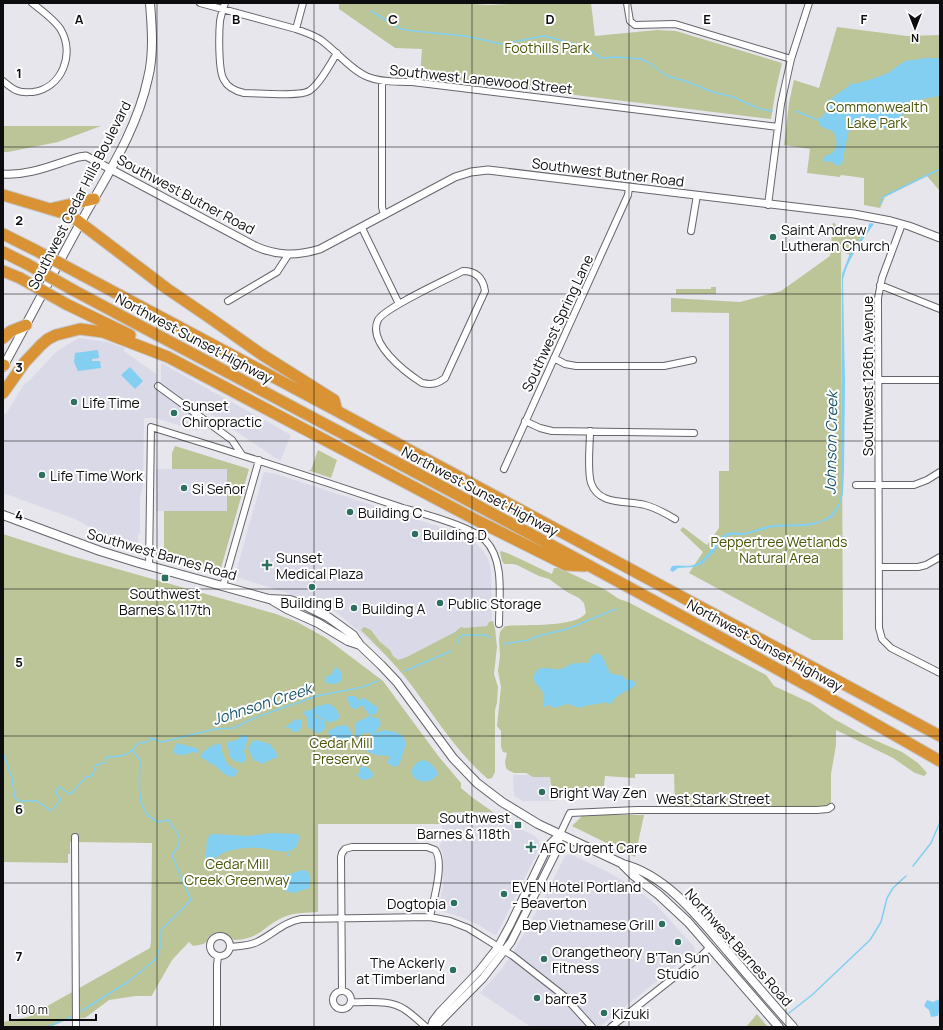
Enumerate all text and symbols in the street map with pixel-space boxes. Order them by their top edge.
north arrow [895,8,935,48]
text: A [75,10,84,28]
text: B [232,10,240,28]
text: C [388,10,398,28]
text: D [545,10,555,28]
text: E [703,10,711,28]
text: F [861,10,868,28]
text: N [911,31,919,46]
park label: Foothills Park [504,38,591,57]
street label: Southwest Lanewood Street [389,60,574,98]
text: 1 [16,64,22,82]
street label: Southwest Cedar Hills Boulevard [23,97,135,293]
park label: Commonwealth Lake Park [826,97,928,132]
street label: Southwest Butner Road [114,150,258,238]
street label: Southwest Butner Road [531,153,685,191]
text: 2 [15,211,23,229]
place label: Saint Andrew Lutheran Church [781,220,890,255]
marker: Saint Andrew Lutheran Church [768,232,778,242]
street label: Southwest Spring Lane [517,251,597,395]
street label: Northwest Sunset Highway [112,289,276,388]
street label: Southwest 126th Avenue [858,296,877,456]
text: 3 [15,358,23,376]
water label: Johnson Creek [820,389,842,495]
place label: Life Time [82,393,140,412]
place label: Sunset Chiropractic [182,396,262,431]
marker: Life Time [69,397,79,407]
marker: Sunset Chiropractic [169,408,179,418]
street label: Northwest Sunset Highway [398,442,562,541]
place label: Life Time Work [50,466,144,485]
marker: Life Time Work [37,470,47,480]
place label: Si Señor [192,479,245,498]
marker: Si Señor [179,483,189,493]
place label: Building C [358,503,422,522]
text: 4 [15,506,23,524]
marker: Building C [345,507,355,517]
street label: Southwest Barnes Road [85,524,239,584]
place label: Building D [423,525,487,544]
marker: Building D [410,529,420,539]
park label: Peppertree Wetlands Natural Area [711,532,847,567]
place label: Sunset Medical Plaza [276,548,363,583]
marker: Sunset Medical Plaza [261,559,273,571]
marker: Southwest Barnes & 117th [160,573,170,583]
marker: Building B [307,582,317,592]
place label: Southwest Barnes & 117th [119,584,211,619]
place label: Building B [281,593,344,612]
place label: Public Storage [448,594,541,613]
street label: Northwest Sunset Highway [684,594,847,696]
marker: Public Storage [435,598,445,608]
place label: Building A [362,599,425,618]
marker: Building A [349,603,359,613]
text: 5 [15,653,23,671]
water label: Johnson Creek [210,677,317,730]
park label: Cedar Mill Preserve [309,733,373,768]
place label: Bright Way Zen [550,783,647,802]
marker: Bright Way Zen [537,787,547,797]
street label: West Stark Street [656,789,770,808]
text: 6 [15,800,23,818]
place label: Southwest Barnes & 118th [417,808,510,843]
marker: Southwest Barnes & 118th [513,820,523,830]
place label: AFC Urgent Care [540,838,647,857]
marker: AFC Urgent Care [525,841,537,853]
park label: Cedar Mill Creek Greenway [184,854,290,889]
place label: EVEN Hotel Portland - Beaverton [512,877,641,912]
street label: Northwest Barnes Road [681,884,797,1010]
marker: EVEN Hotel Portland - Beaverton [499,889,509,899]
place label: Dogtopia [387,894,446,913]
marker: Dogtopia [449,898,459,908]
place label: Bep Vietnamese Grill [522,915,654,934]
marker: Bep Vietnamese Grill [657,919,667,929]
marker: B’Tan Sun Studio [673,937,683,947]
place label: Orangetheory Fitness [552,942,643,977]
text: 7 [16,947,23,965]
place label: B’Tan Sun Studio [646,948,710,983]
place label: The Ackerly at Timberland [356,953,446,988]
marker: Orangetheory Fitness [539,954,549,964]
marker: The Ackerly at Timberland [448,965,458,975]
place label: barre3 [545,989,587,1008]
marker: barre3 [532,993,542,1003]
scale bar [10,996,96,1022]
text: 100 m [16,1001,48,1018]
place label: Kizuki [612,1004,650,1023]
marker: Kizuki [599,1008,609,1018]

